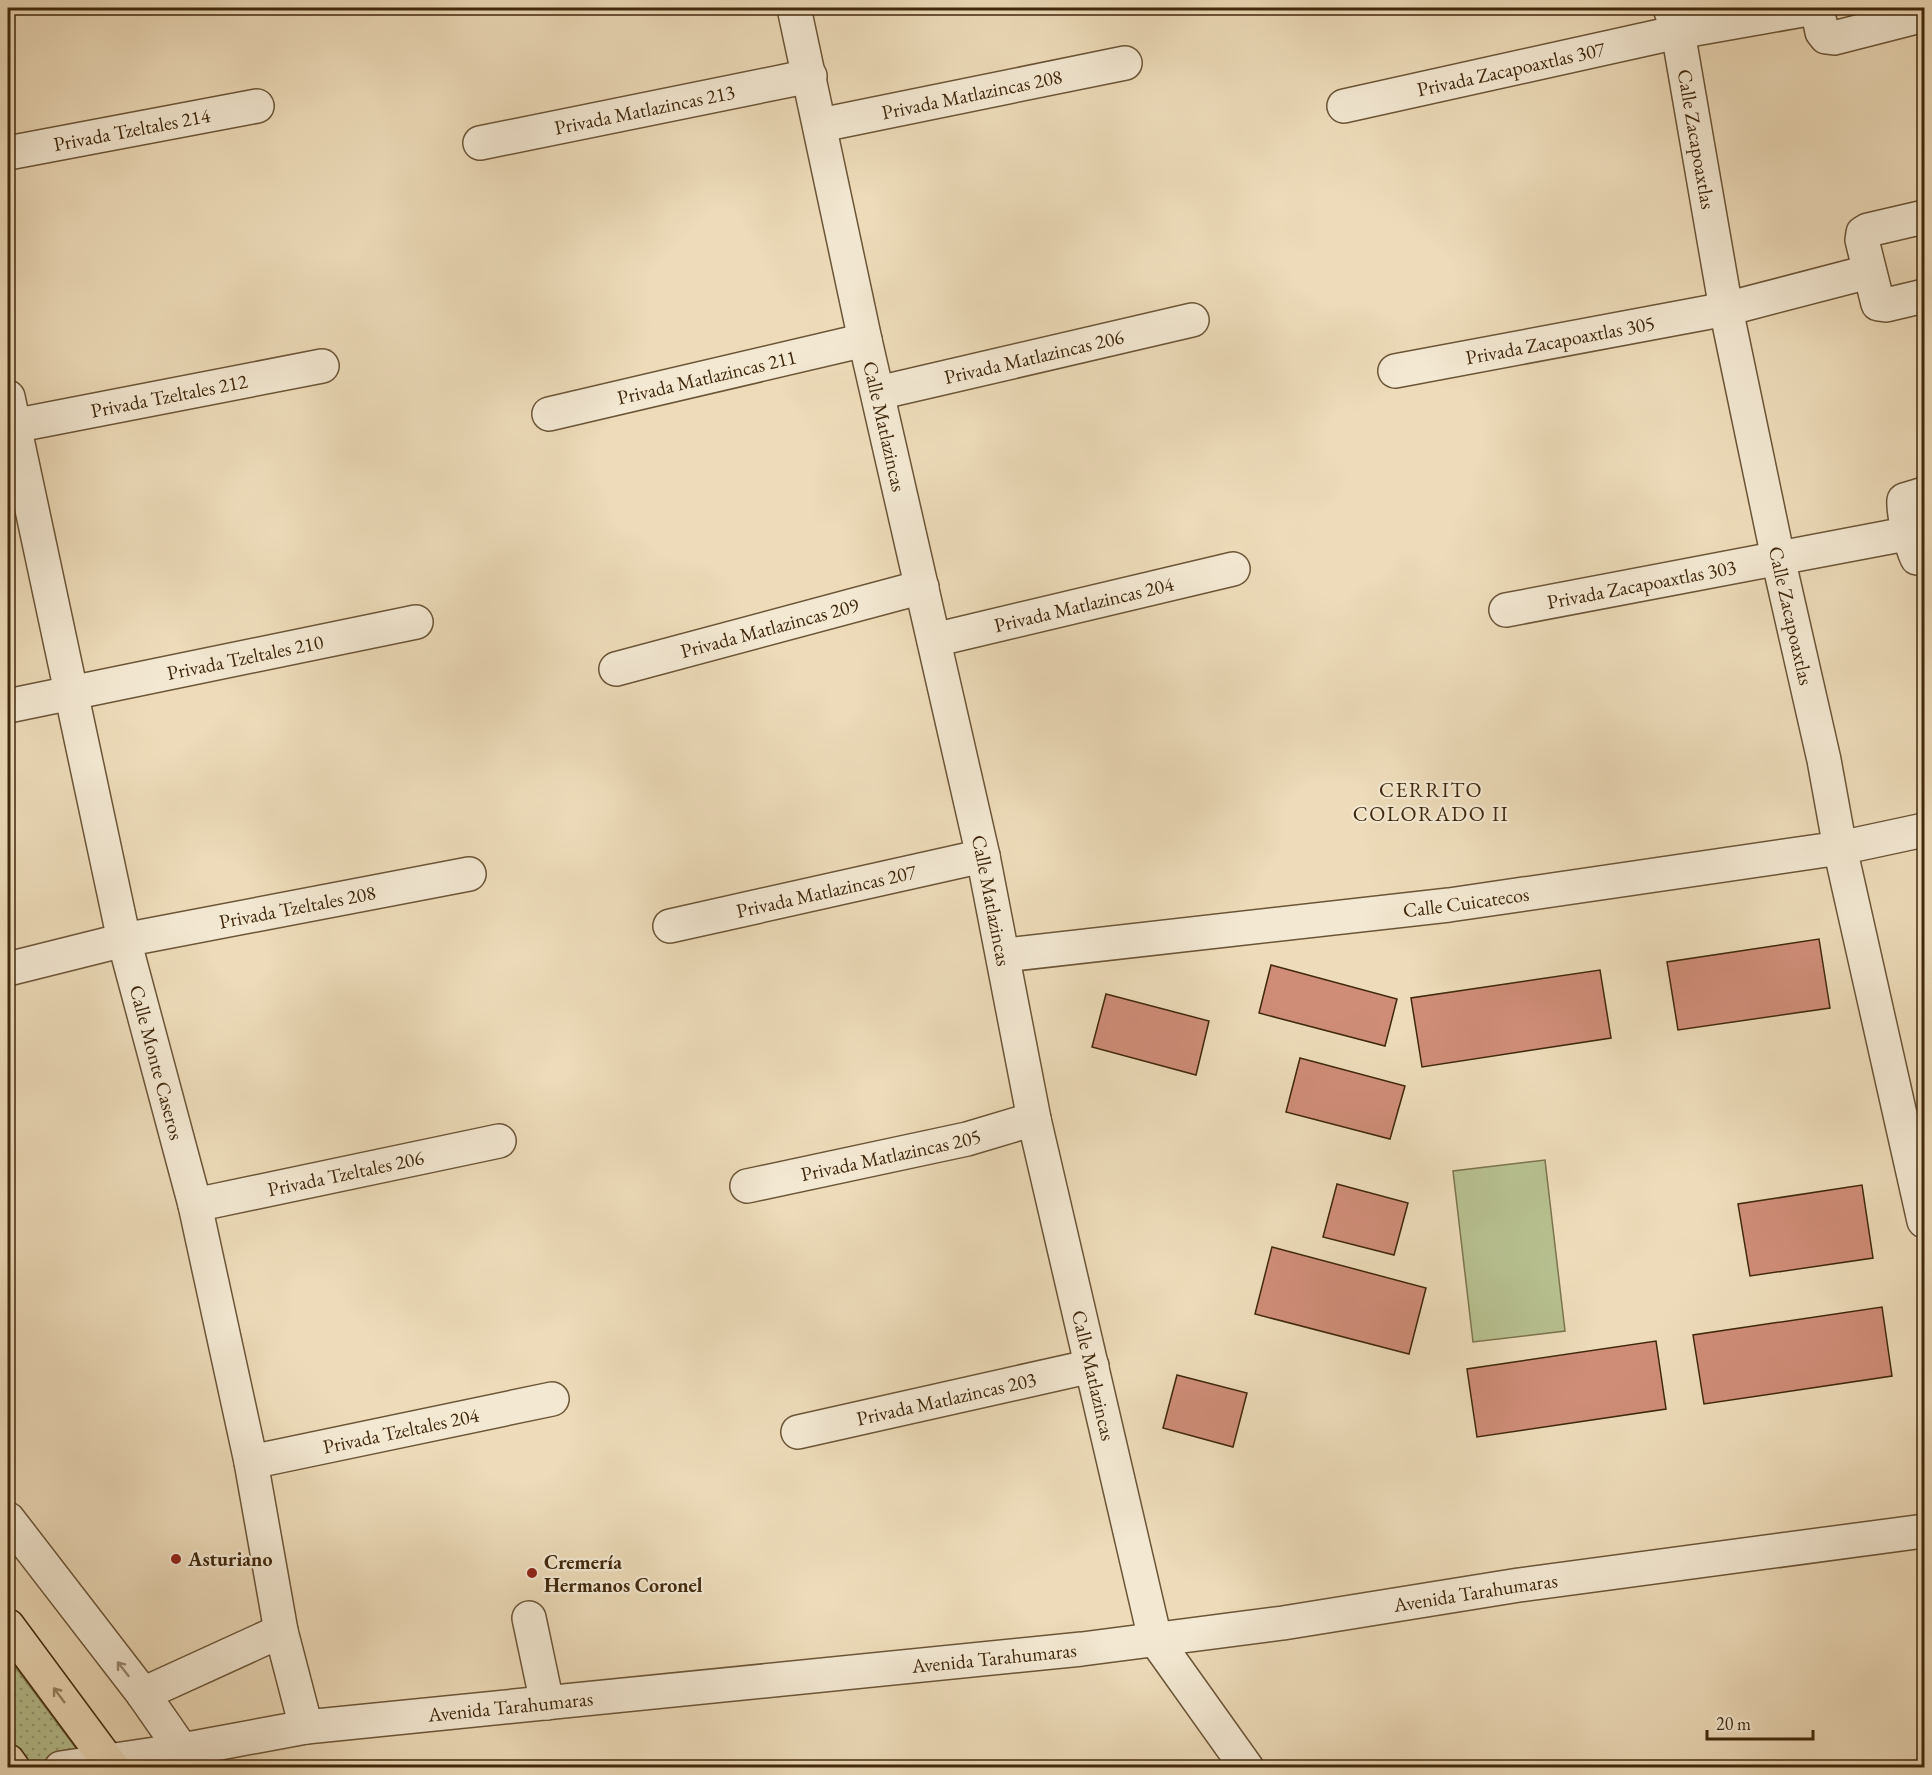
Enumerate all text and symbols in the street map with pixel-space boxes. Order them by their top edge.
street label: Privada Zacapoaxtlas 307 [1414,35,1608,102]
street label: Privada Matlazincas 208 [879,63,1064,125]
street label: Calle Zacapoaxtlas [1672,67,1721,211]
street label: Privada Matlazincas 213 [552,79,737,141]
street label: Privada Tzeltales 214 [51,102,213,157]
street label: Privada Zacapoaxtlas 305 [1463,310,1657,371]
street label: Privada Matlazincas 206 [941,323,1127,390]
street label: Privada Matlazincas 211 [614,343,799,411]
street label: Calle Matlazincas [857,358,912,494]
street label: Privada Tzeltales 212 [88,368,250,424]
street label: Calle Zacapoaxtlas [1763,544,1820,688]
street label: Privada Zacapoaxtlas 303 [1545,554,1738,615]
street label: Privada Matlazincas 204 [991,570,1177,638]
street label: Privada Matlazincas 209 [678,591,862,664]
street label: Privada Tzeltales 210 [165,628,326,686]
district label: CERRITO COLORADO II [1353,776,1509,827]
street label: Calle Matlazincas [966,832,1017,968]
street label: Privada Matlazincas 207 [734,858,919,924]
street label: Privada Tzeltales 208 [217,879,378,935]
street label: Calle Cuicatecos [1401,880,1531,923]
street label: Calle Monte Caseros [124,982,190,1143]
street label: Privada Matlazincas 205 [798,1123,984,1187]
street label: Privada Tzeltales 206 [265,1144,427,1202]
street label: Calle Matlazincas [1066,1308,1121,1443]
street label: Privada Matlazincas 203 [854,1366,1039,1432]
street label: Privada Tzeltales 204 [320,1402,482,1460]
place label: Asturiano [187,1546,272,1572]
place label: Cremería Hermanos Coronel [544,1549,703,1598]
marker: Asturiano [169,1552,183,1566]
marker: Cremería Hermanos Coronel [525,1566,539,1580]
street label: Avenida Tarahumaras [1391,1567,1559,1618]
street label: Avenida Tarahumaras [909,1637,1078,1679]
one-way arrow [117,1661,130,1677]
street label: Avenida Tarahumaras [426,1685,594,1728]
one-way arrow [53,1688,66,1704]
scale bar [1707,1703,1814,1741]
text: 20 m [1716,1712,1751,1735]

